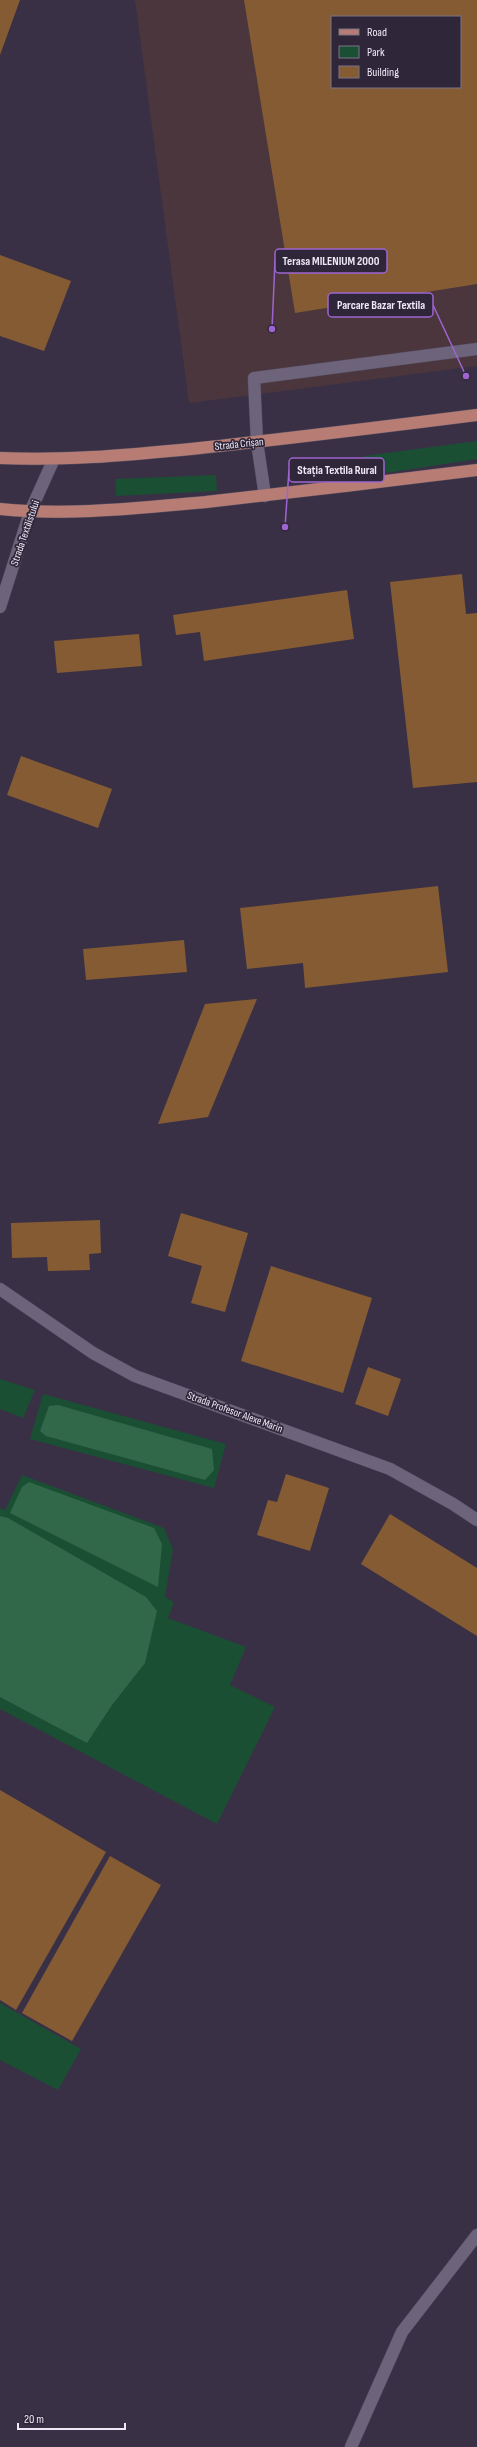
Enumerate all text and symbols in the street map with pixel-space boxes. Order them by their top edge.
legend [331,16,461,88]
text: Road [367,25,387,40]
text: Park [367,45,385,60]
text: Building [367,65,399,80]
callout: Terasa MILENIUM 2000 [275,249,387,273]
text: Terasa MILENIUM 2000 [283,254,380,269]
callout: Parcare Bazar Textila [328,293,433,317]
text: Parcare Bazar Textila [337,298,425,313]
street label: Strada Crișan [214,435,264,453]
callout: Stația Textila Rural [289,458,384,482]
text: Stația Textila Rural [297,463,377,478]
street label: Strada Textilistului [8,499,42,567]
street label: Strada Profesor Alexe Marin [185,1389,285,1435]
scale bar [18,2405,125,2431]
text: 20 m [24,2412,44,2427]

